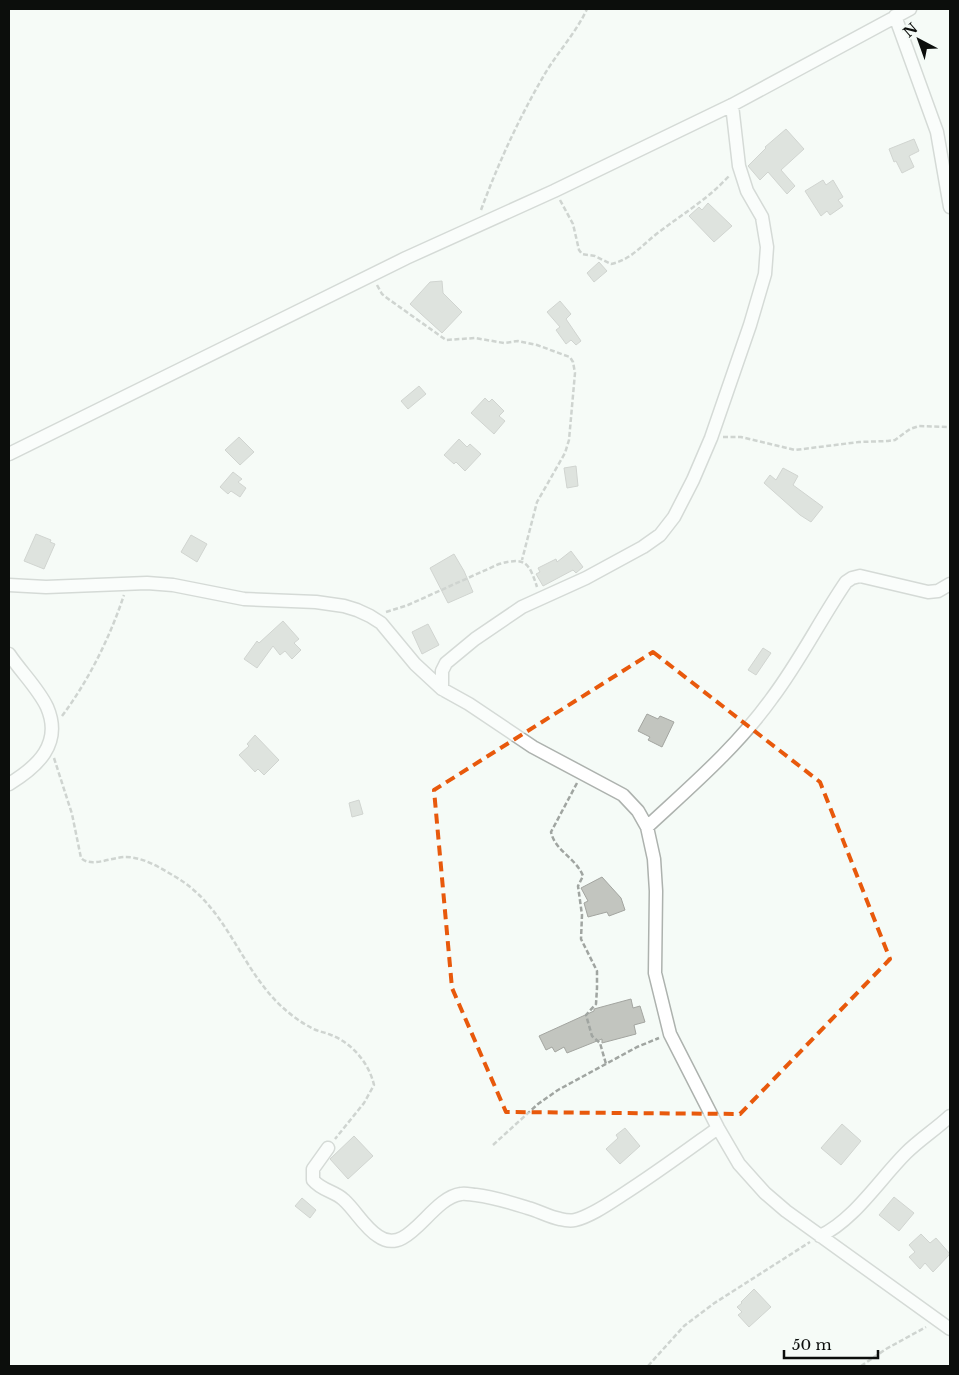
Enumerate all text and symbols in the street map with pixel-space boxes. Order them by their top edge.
north arrow [894,15,944,65]
text: N [900,19,921,41]
scale bar [784,1328,878,1360]
text: 50 m [792,1335,832,1354]

